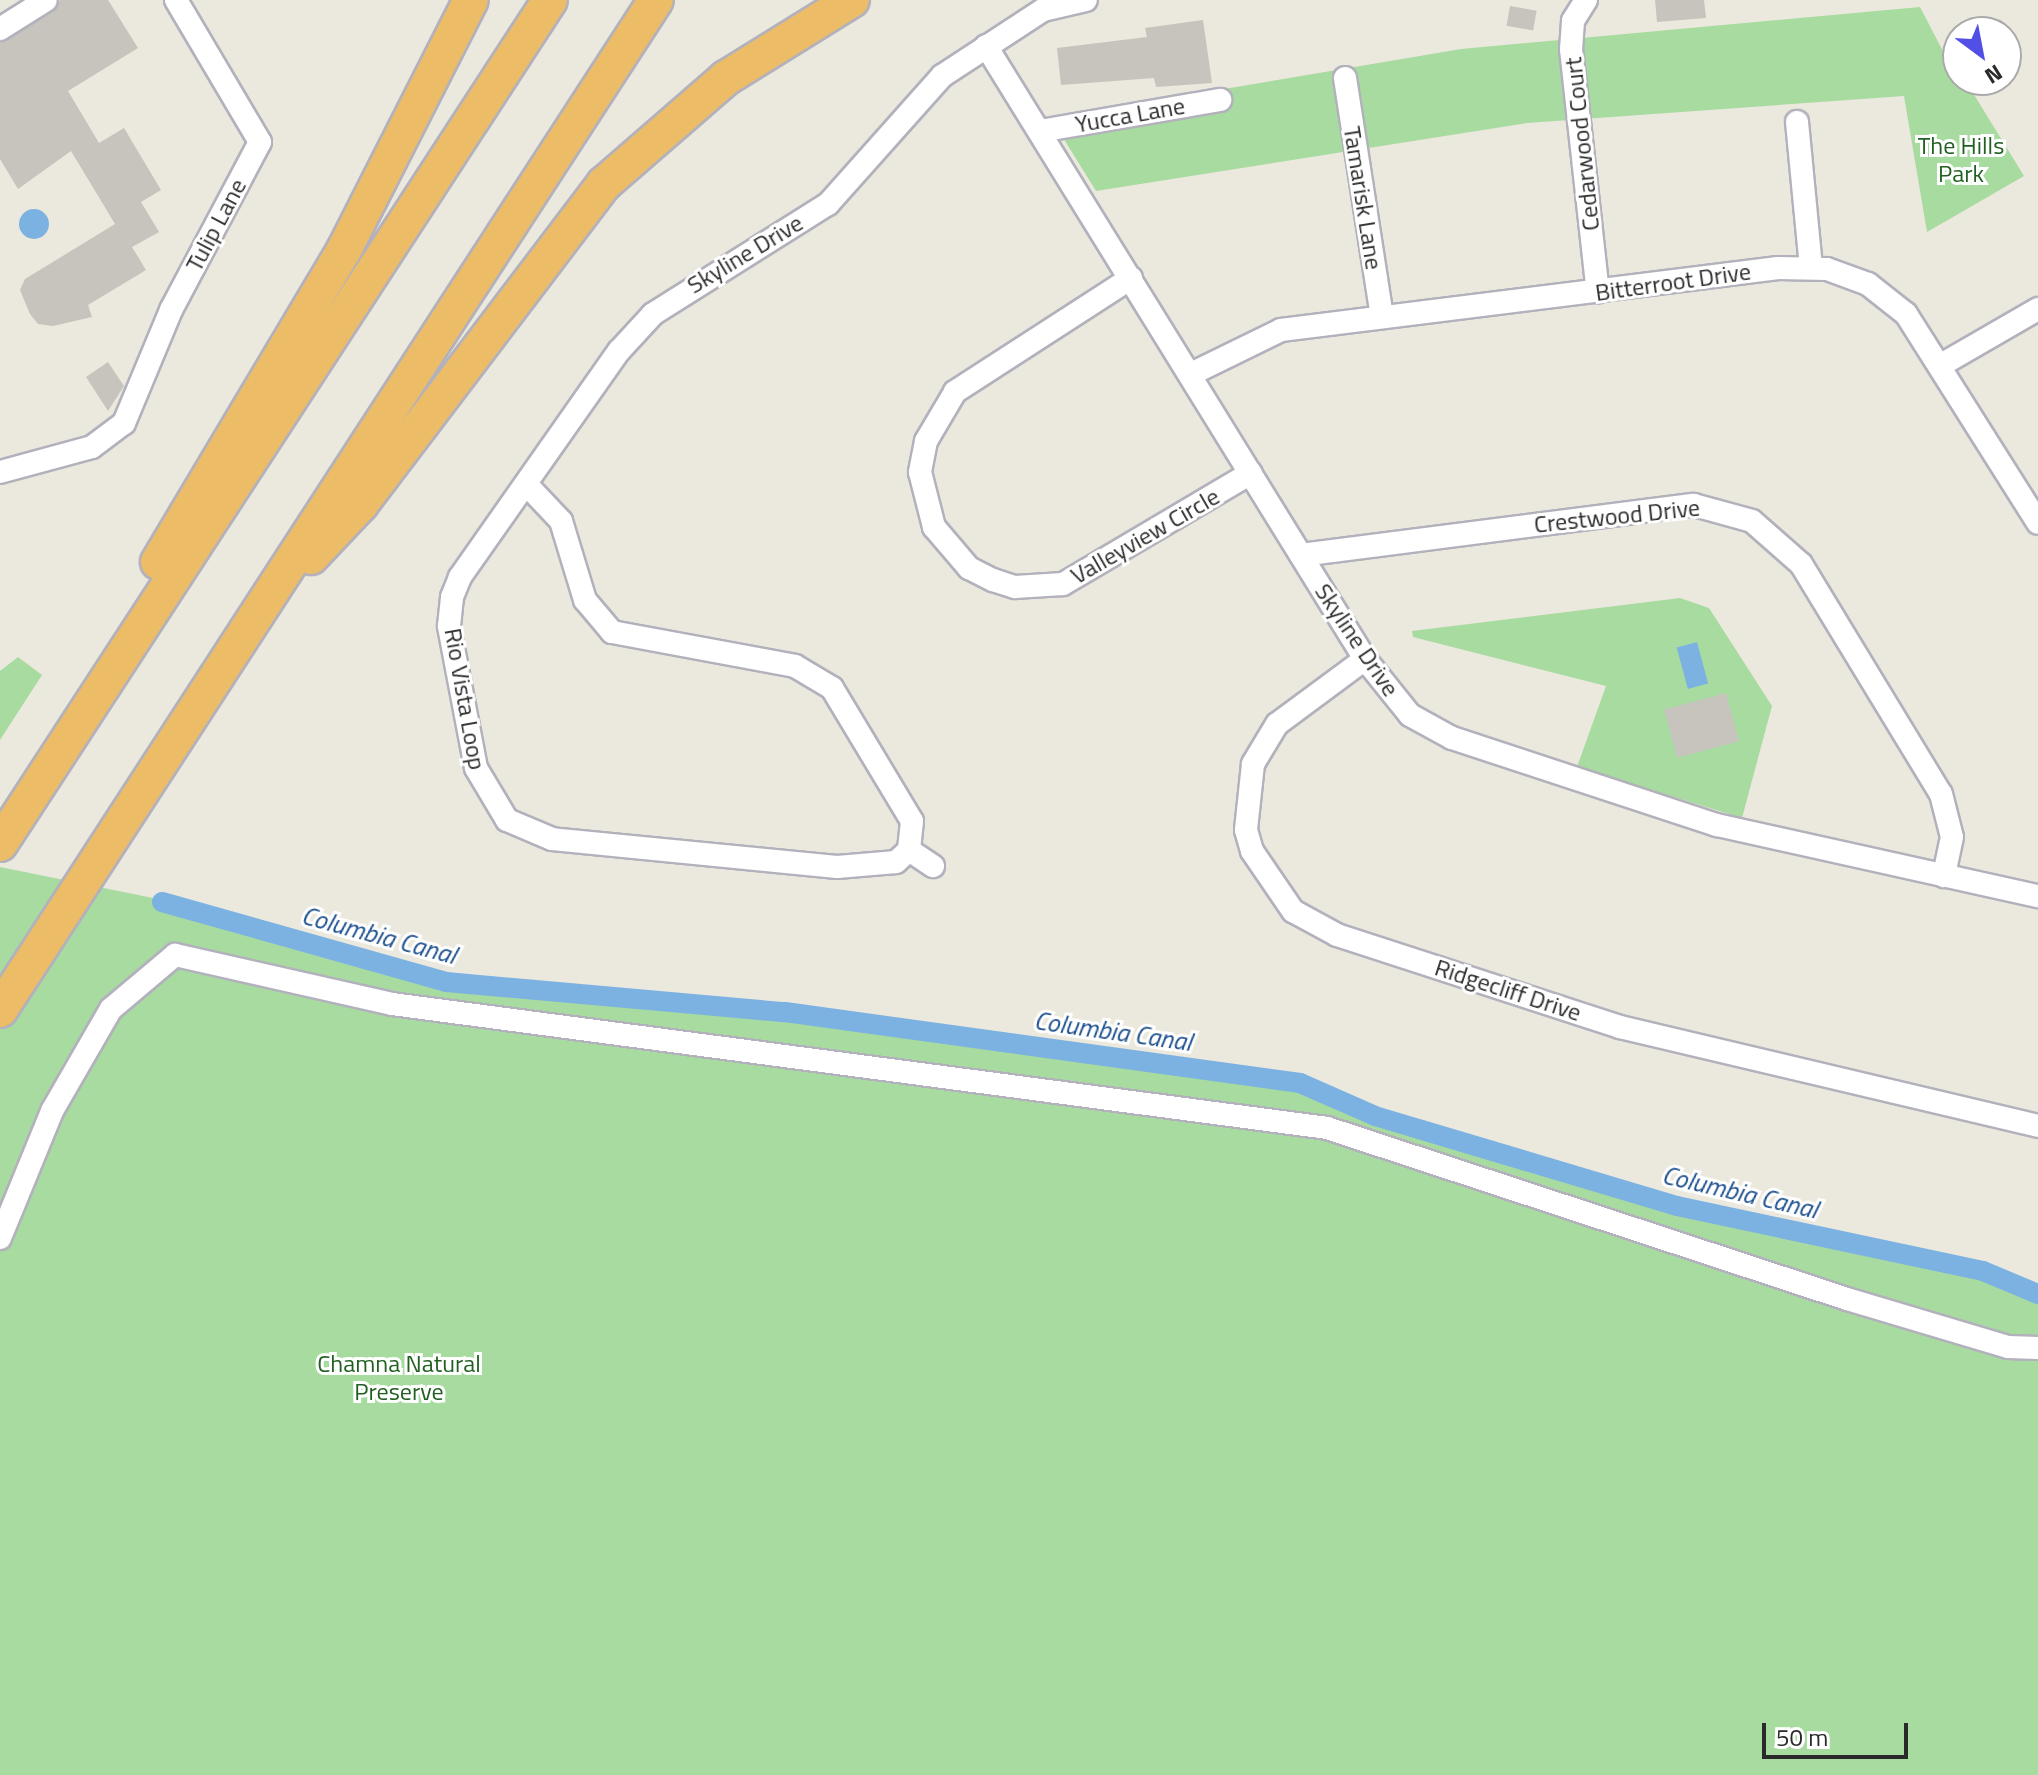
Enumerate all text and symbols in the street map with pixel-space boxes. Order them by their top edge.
north arrow [1942,16,2022,96]
street label: Cedarwood Court [1559,56,1605,232]
text: N [1978,56,2009,93]
street label: Yucca Lane [1073,91,1187,139]
street label: Tamarisk Lane [1337,124,1389,272]
park label: The Hills Park [1918,132,2004,188]
street label: Tulip Lane [180,174,252,276]
street label: Skyline Drive [682,208,808,300]
street label: Bitterroot Drive [1593,257,1753,307]
street label: Valleyview Circle [1066,482,1224,590]
street label: Crestwood Drive [1533,493,1701,539]
street label: Skyline Drive [1309,578,1405,702]
street label: Rio Vista Loop [438,626,492,772]
water label: Columbia Canal [298,899,460,971]
street label: Ridgecliff Drive [1431,953,1585,1027]
water label: Columbia Canal [1032,1005,1194,1057]
water label: Columbia Canal [1659,1159,1821,1225]
park label: Chamna Natural Preserve [317,1350,481,1406]
scale bar [1766,1707,1912,1757]
text: 50 m [1776,1719,1828,1755]

